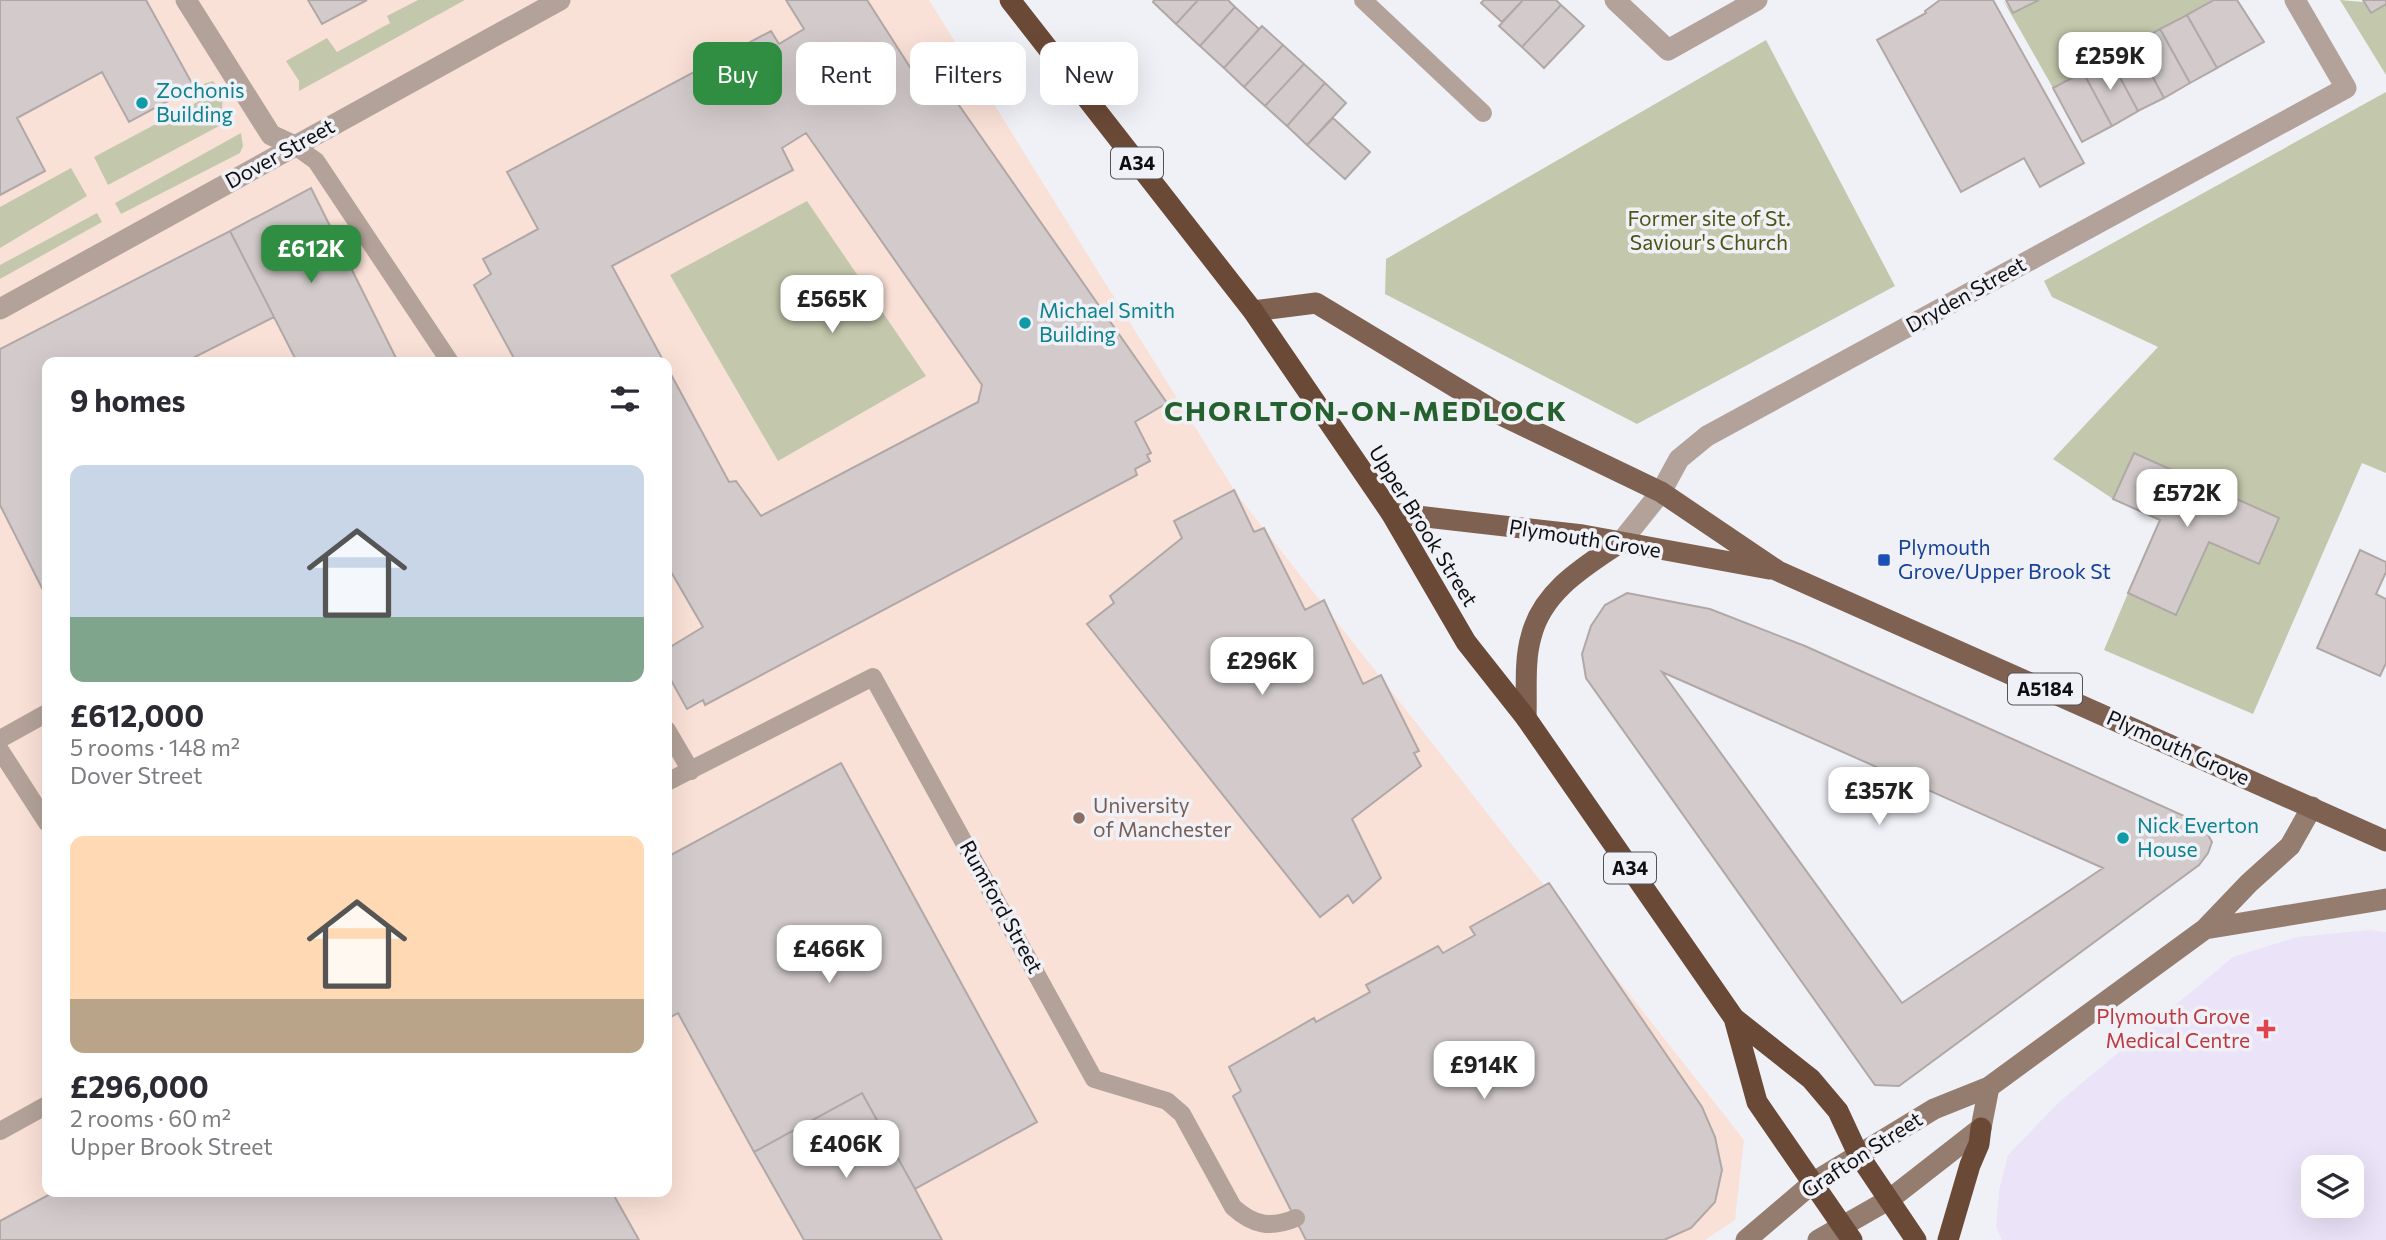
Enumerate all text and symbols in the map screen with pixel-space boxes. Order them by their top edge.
pin: £259K [2061,32,2159,92]
text: £259K [2075,41,2145,69]
chip: Buy [693,42,782,105]
chip: Rent [796,42,896,105]
chip: Filters [910,42,1026,105]
chip: New [1040,42,1138,105]
place label: Zochonis Building [156,77,245,126]
marker: Zochonis Building [134,95,150,111]
street label: Dover Street [220,112,338,193]
road number: A34 [1111,148,1163,178]
park label: Former site of St. Saviour's Church [1627,205,1791,254]
pin: £612K [262,226,360,285]
text: £612K [277,234,345,262]
street label: Dryden Street [1901,250,2030,337]
pin: £565K [783,276,881,335]
text: £565K [796,284,868,312]
place label: Michael Smith Building [1039,297,1175,346]
marker: Michael Smith Building [1017,315,1033,331]
icon: filters [606,380,644,418]
text: 9 homes [70,381,185,418]
district label: CHORLTON-ON-MEDLOCK [1164,393,1568,427]
street label: Upper Brook Street [1365,440,1484,610]
pin: £572K [2138,470,2236,529]
text: £572K [2152,478,2222,506]
icon: home [294,510,420,636]
street label: Plymouth Grove [1507,513,1663,562]
place label: Plymouth Grove/Upper Brook St [1898,534,2111,583]
marker: Plymouth Grove/Upper Brook St [1876,552,1892,568]
pin: £296K [1213,638,1311,697]
text: £296K [1226,646,1298,674]
road number: A5184 [2008,674,2082,704]
text: £612,000 [70,696,204,733]
street label: Plymouth Grove [2103,704,2254,789]
text: 5 rooms · 148 m² [70,733,240,761]
text: Dover Street [70,761,202,789]
pin: £357K [1830,768,1928,827]
text: £357K [1844,776,1914,804]
place label: University of Manchester [1093,792,1232,841]
marker: University of Manchester [1071,810,1087,826]
place label: Nick Everton House [2137,812,2259,861]
marker: Nick Everton House [2115,830,2131,846]
street label: Rumford Street [956,836,1049,977]
road number: A34 [1604,852,1656,884]
icon: home [294,881,420,1007]
pin: £466K [780,926,878,985]
text: £466K [793,934,865,962]
place label: Plymouth Grove Medical Centre [2096,1003,2250,1052]
marker: Plymouth Grove Medical Centre [2256,1019,2276,1039]
pin: £914K [1435,1042,1533,1101]
text: £914K [1450,1050,1518,1078]
text: £296,000 [70,1067,209,1104]
text: 2 rooms · 60 m² [70,1104,231,1132]
street label: Grafton Street [1796,1105,1926,1202]
pin: £406K [797,1120,895,1180]
text: £406K [809,1129,883,1157]
text: Upper Brook Street [70,1132,273,1160]
map controls [2301,1155,2364,1218]
button: layers [2301,1155,2364,1218]

